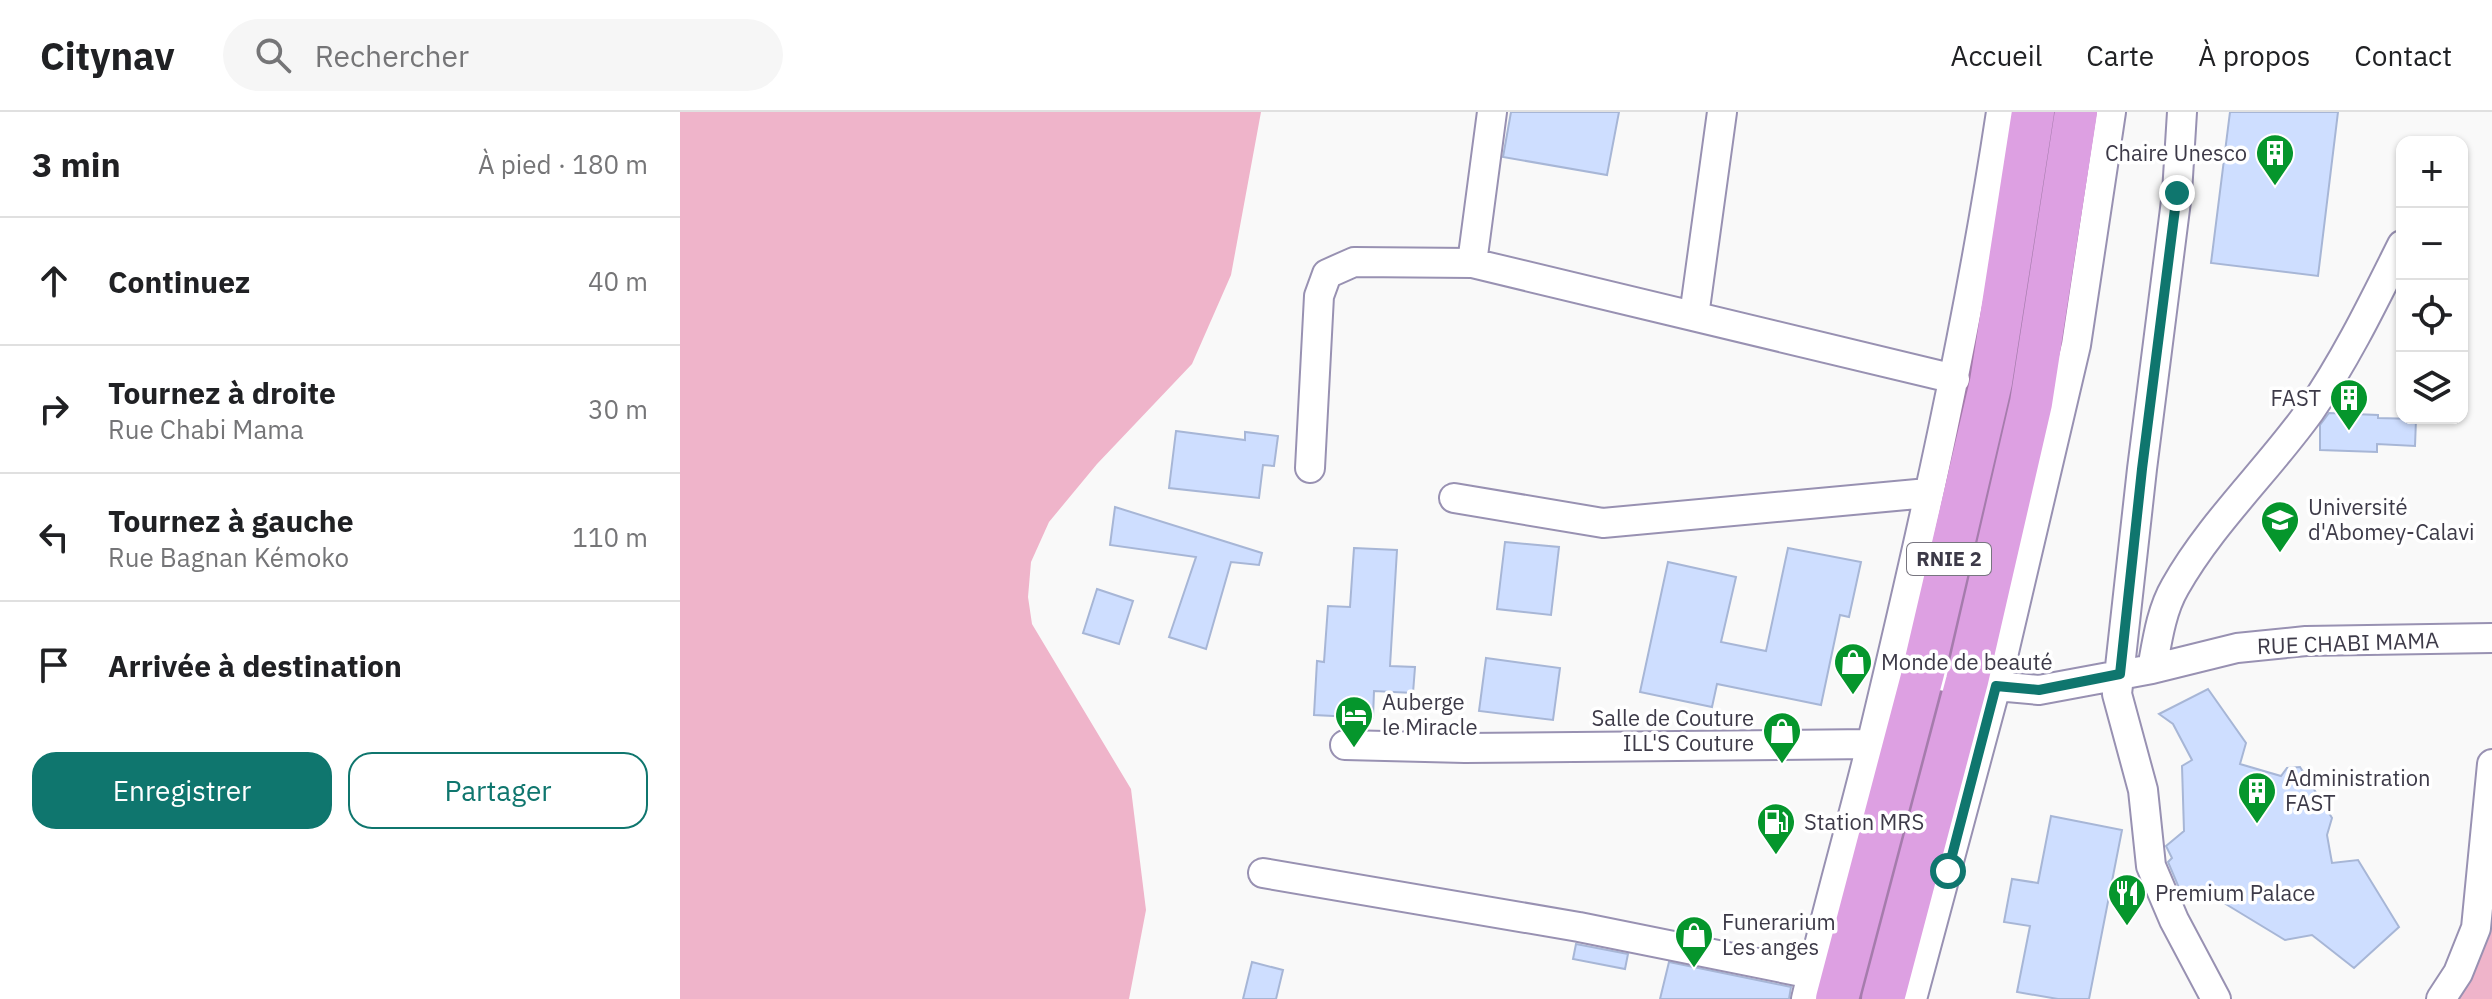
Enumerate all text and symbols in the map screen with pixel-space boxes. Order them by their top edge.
search box [223,19,783,91]
text: Citynav [40,31,175,80]
icon: search [251,33,295,77]
text: Rechercher [315,36,469,75]
text: Accueil [1950,37,2042,74]
text: Carte [2086,37,2154,74]
text: À propos [2198,37,2310,74]
text: Contact [2354,37,2452,74]
building icon: Chaire Unesco [2254,132,2296,187]
map controls [2396,136,2468,424]
button: + [2396,136,2468,208]
place label: Chaire Unesco [2105,138,2247,167]
text: 3 min [32,142,121,186]
text: À pied · 180 m [478,147,648,181]
route end [2159,175,2195,211]
button: − [2396,208,2468,280]
icon: ahead [32,259,76,303]
text: Continuez [108,262,250,301]
text: 40 m [588,264,648,298]
button: locate [2396,280,2468,352]
button: layers [2396,352,2468,424]
text: Tournez à droite [108,373,336,412]
building icon: FAST [2328,377,2370,432]
place label: FAST [2270,383,2321,412]
icon: right [32,387,76,431]
text: 30 m [588,392,648,426]
text: Rue Chabi Mama [108,412,304,446]
place label: Université d'Abomey-Calavi [2308,492,2475,546]
school or university icon: Université d'Abomey-Calavi [2259,499,2301,554]
text: Tournez à gauche [108,501,354,540]
icon: left [32,515,76,559]
text: 110 m [572,520,648,554]
text: Rue Bagnan Kémoko [108,540,349,574]
road number: RNIE 2 [1907,543,1991,575]
street label: RUE CHABI MAMA [2256,625,2440,660]
shop icon: Monde de beauté [1832,641,1874,696]
icon: arrive [32,643,76,687]
text: Arrivée à destination [108,646,402,685]
place label: Monde de beauté [1881,647,2053,676]
place label: Auberge le Miracle [1382,687,1477,741]
hotel icon: Auberge le Miracle [1333,694,1375,749]
place label: Salle de Couture ILL'S Couture [1592,703,1754,757]
shop icon: Salle de Couture ILL'S Couture [1761,710,1803,765]
button: Enregistrer [32,752,332,829]
button: Partager [348,752,648,829]
place label: Administration FAST [2285,763,2431,817]
building icon: Administration FAST [2236,770,2278,825]
fuel station icon: Station MRS [1755,801,1797,856]
place label: Station MRS [1804,807,1924,836]
route start [1930,853,1966,889]
restaurant icon: Premium Palace [2106,872,2148,927]
place label: Premium Palace [2155,878,2315,907]
place label: Funerarium Les anges [1722,907,1836,961]
shop icon: Funerarium Les anges [1673,914,1715,969]

